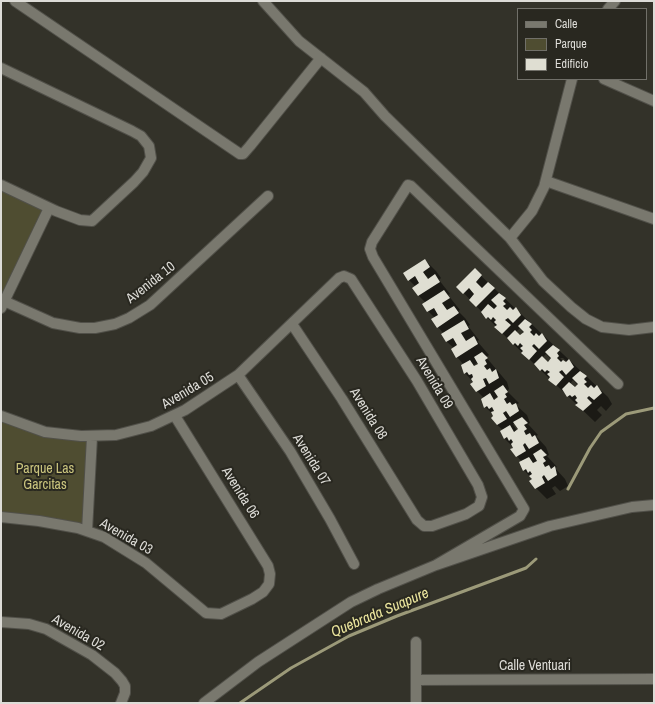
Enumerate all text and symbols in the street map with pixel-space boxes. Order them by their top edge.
legend [517,8,647,80]
text: Calle [555,16,577,32]
text: Parque [555,36,587,52]
text: Edificio [555,56,588,72]
street label: Avenida 10 [123,259,179,307]
street label: Avenida 09 [412,354,456,412]
street label: Avenida 05 [159,369,217,413]
street label: Avenida 08 [346,385,390,443]
street label: Avenida 07 [289,431,333,489]
park label: Parque Las Garcitas [16,461,74,494]
street label: Avenida 06 [218,464,262,522]
street label: Avenida 03 [97,515,155,559]
water label: Quebrada Suapure [328,584,432,642]
street label: Avenida 02 [49,611,107,655]
street label: Calle Ventuari [499,658,571,674]

